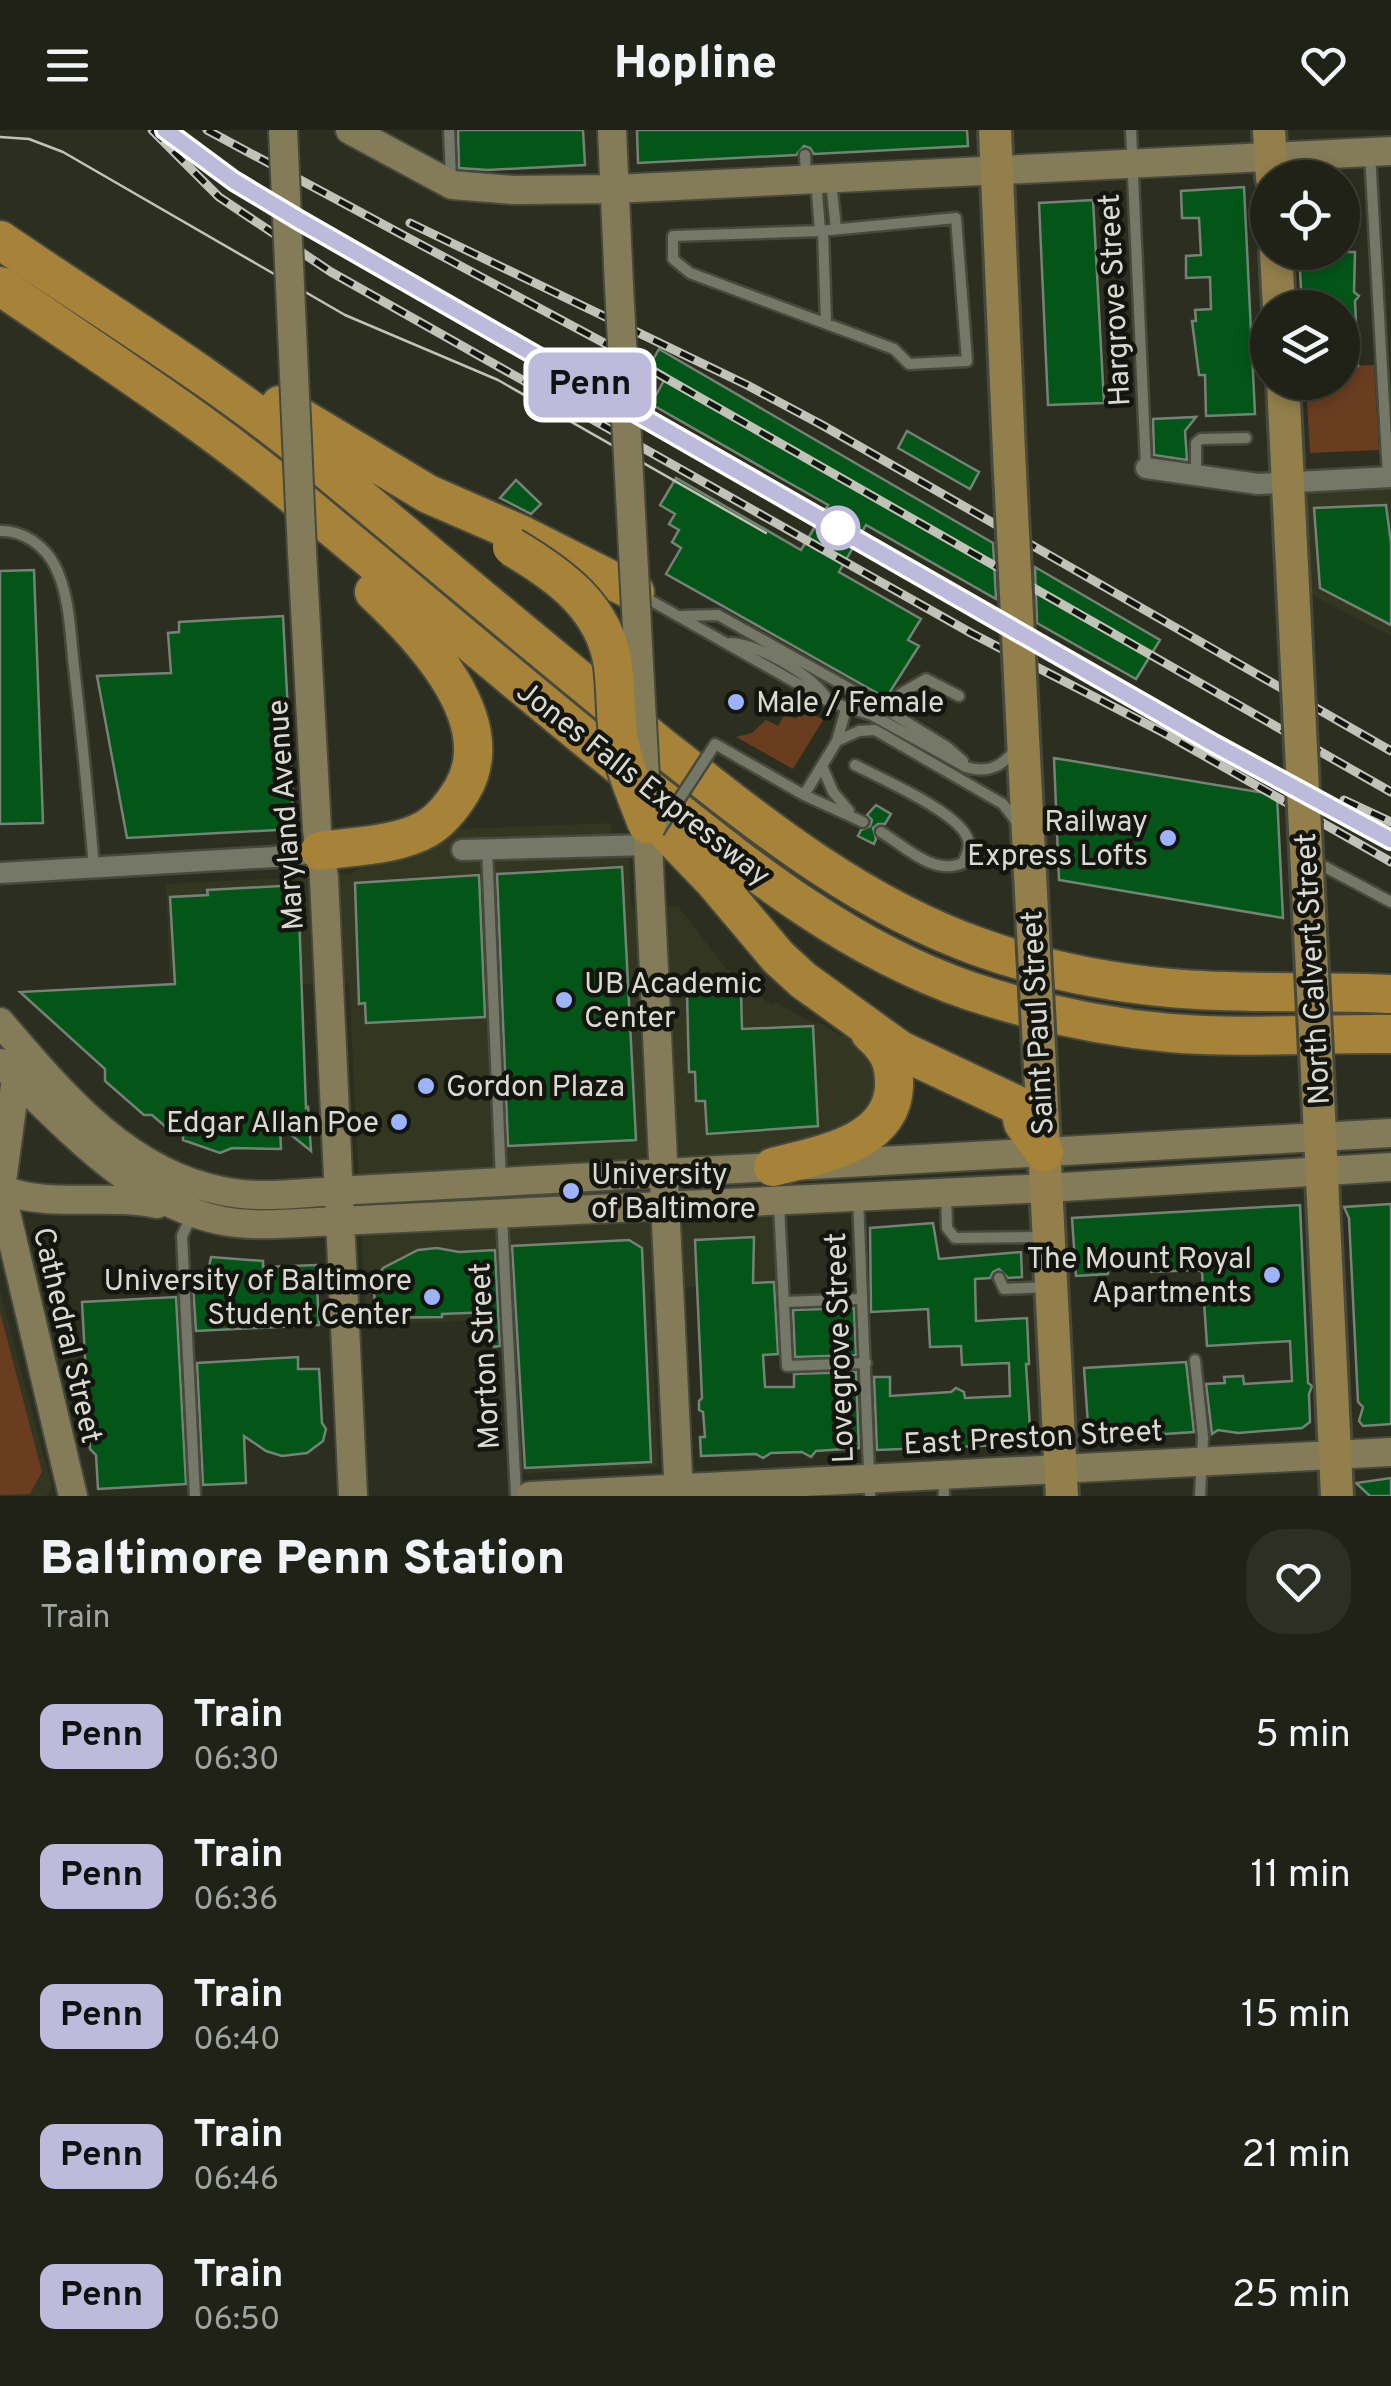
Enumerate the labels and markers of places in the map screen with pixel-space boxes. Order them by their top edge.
unlabelled marker [817,507,859,549]
place label: Male / Female [756,686,944,723]
marker: Male / Female [725,691,747,713]
place label: Railway Express Lofts [967,805,1148,876]
marker: Railway Express Lofts [1157,827,1179,849]
place label: UB Academic Center [584,967,763,1038]
marker: UB Academic Center [553,989,575,1011]
place label: Gordon Plaza [446,1070,625,1107]
marker: Gordon Plaza [415,1075,437,1097]
place label: Edgar Allan Poe [166,1106,379,1143]
marker: Edgar Allan Poe [388,1111,410,1133]
place label: University of Baltimore [591,1158,756,1229]
marker: University of Baltimore [560,1180,582,1202]
place label: The Mount Royal Apartments [1026,1242,1252,1313]
place label: University of Baltimore Student Center [103,1264,412,1335]
marker: The Mount Royal Apartments [1261,1264,1283,1286]
marker: University of Baltimore Student Center [421,1286,443,1308]

